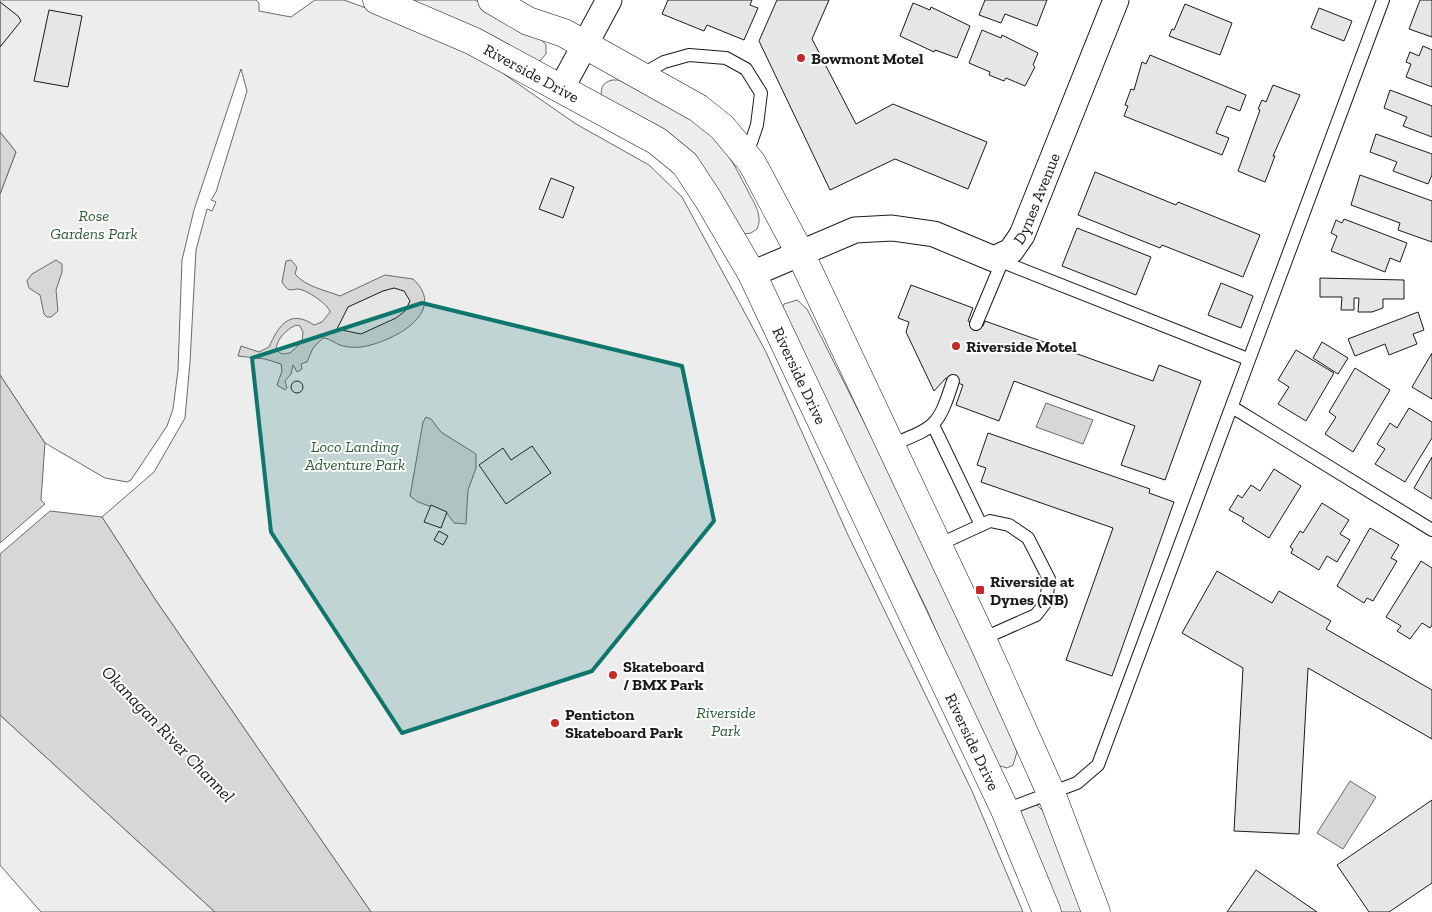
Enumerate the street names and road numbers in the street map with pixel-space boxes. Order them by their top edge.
street label: Riverside Drive [480,40,582,107]
street label: Dynes Avenue [1009,150,1064,248]
street label: Riverside Drive [768,324,831,427]
street label: Riverside Drive [941,690,1003,794]

